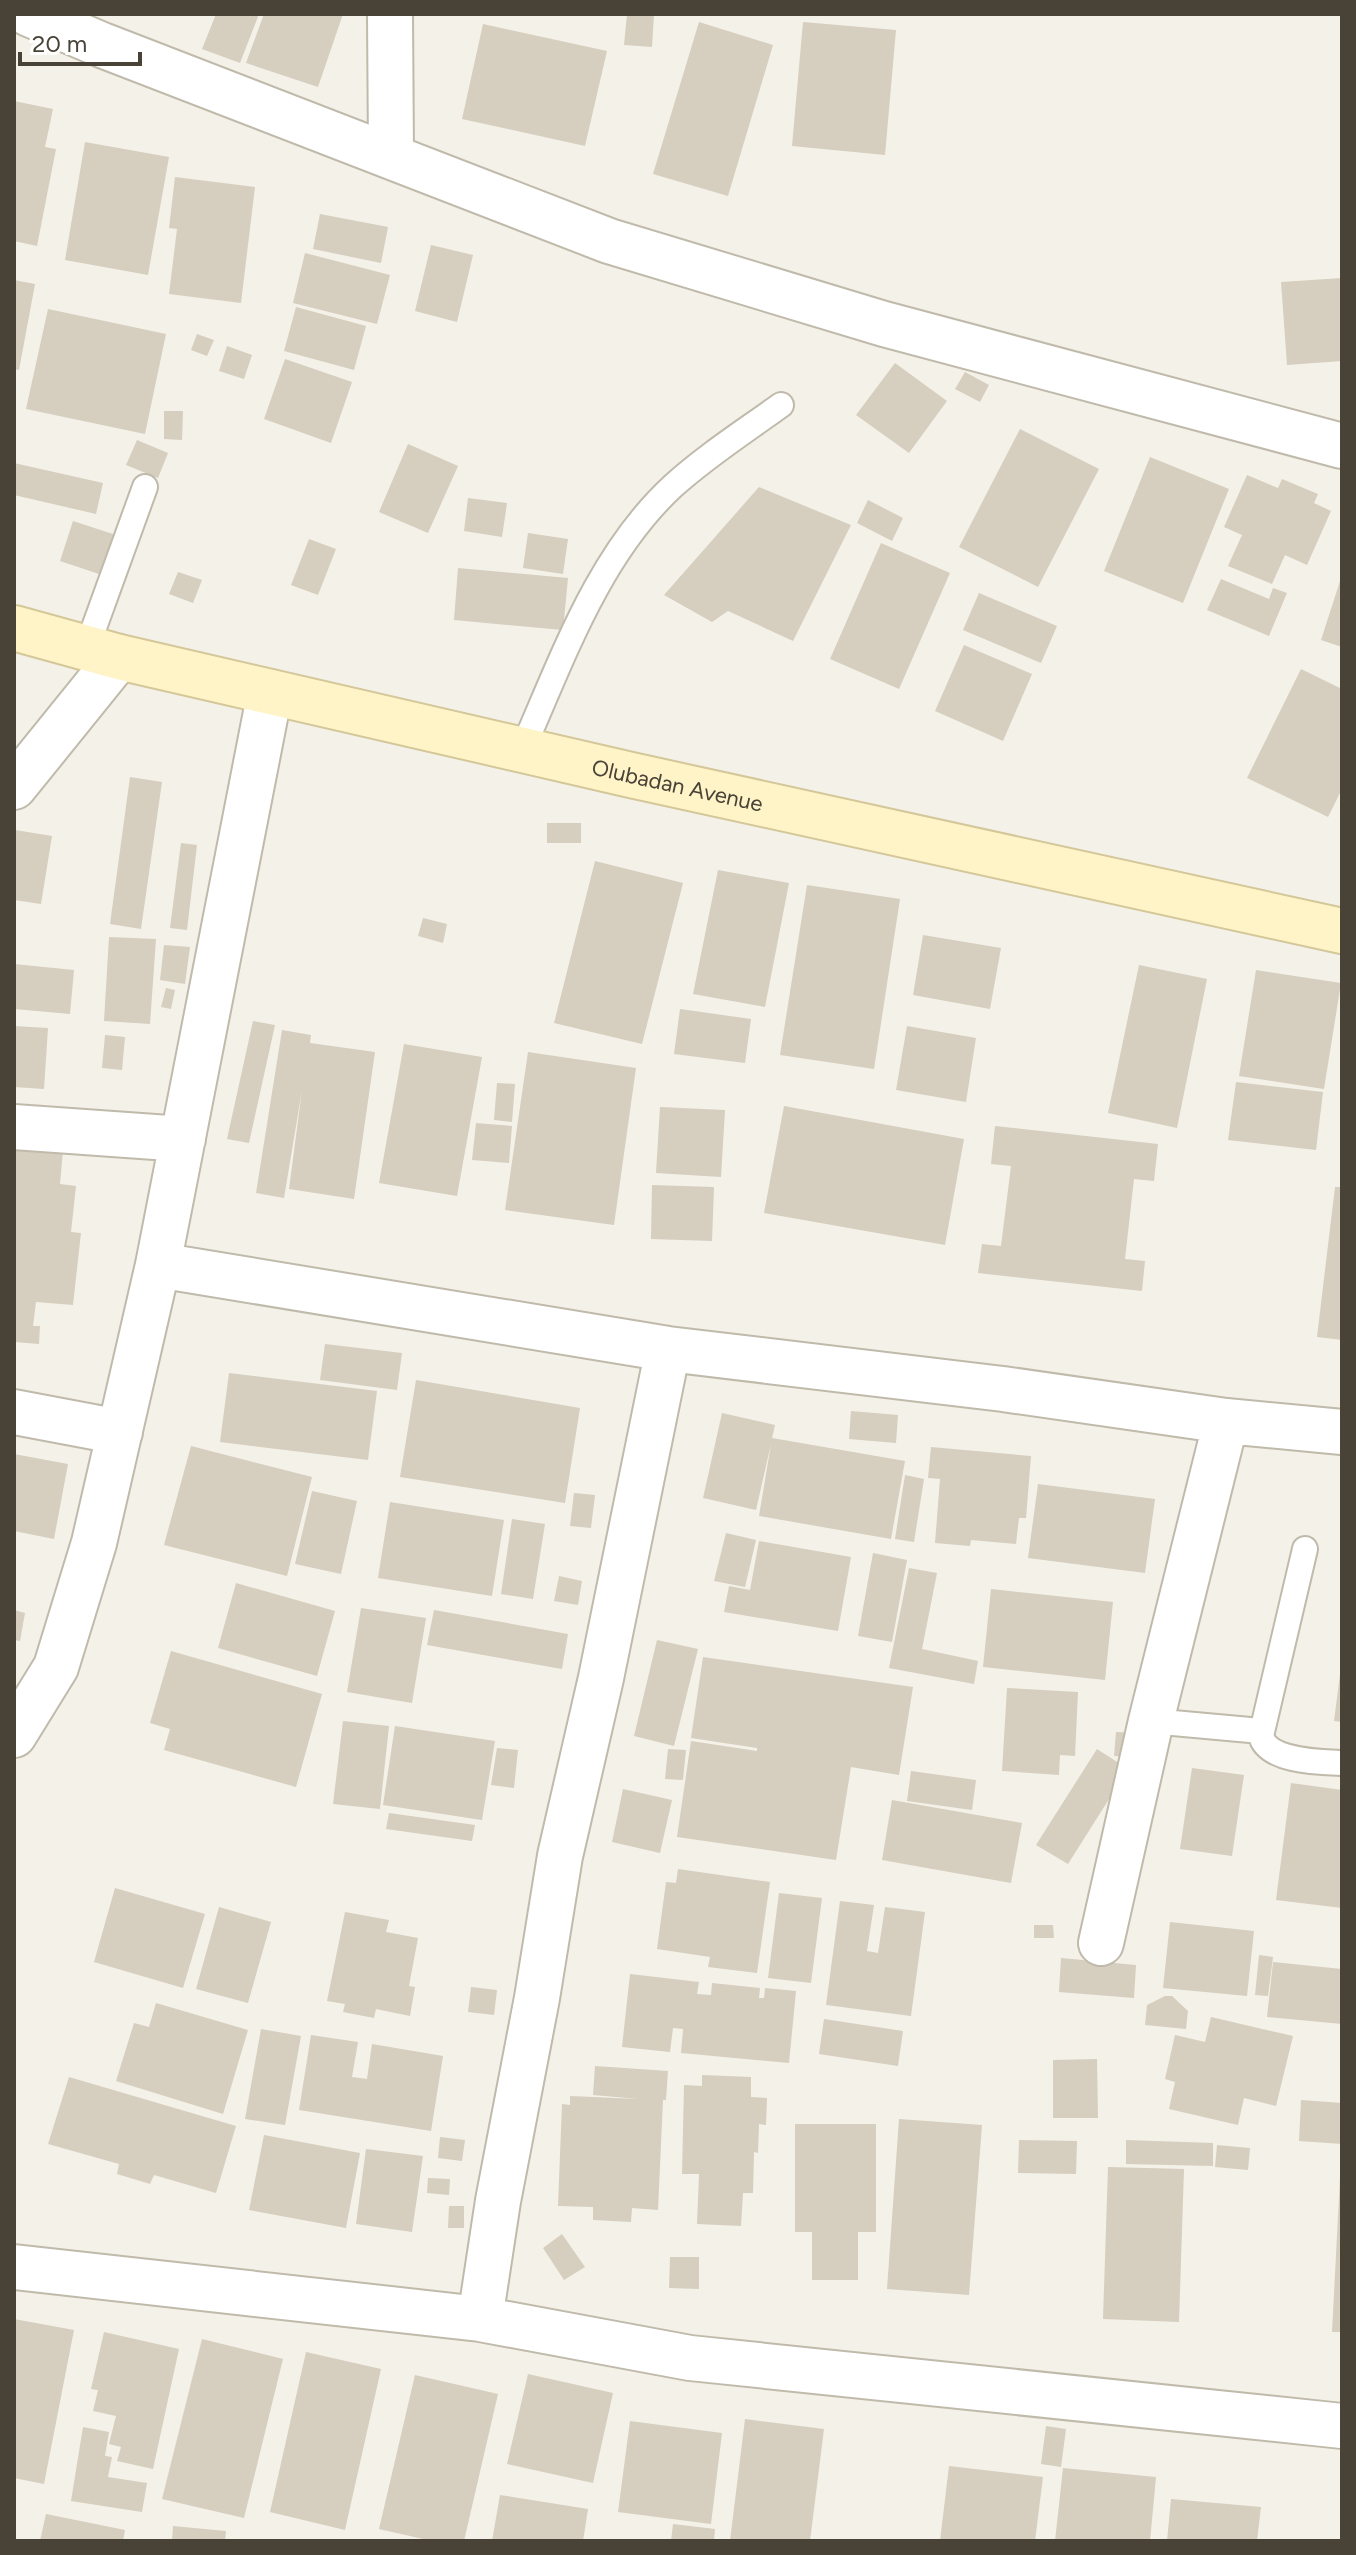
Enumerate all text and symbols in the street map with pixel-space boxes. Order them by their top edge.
scale bar [20,16,140,66]
text: 20 m [32,29,87,58]
street label: Olubadan Avenue [589,753,766,818]

